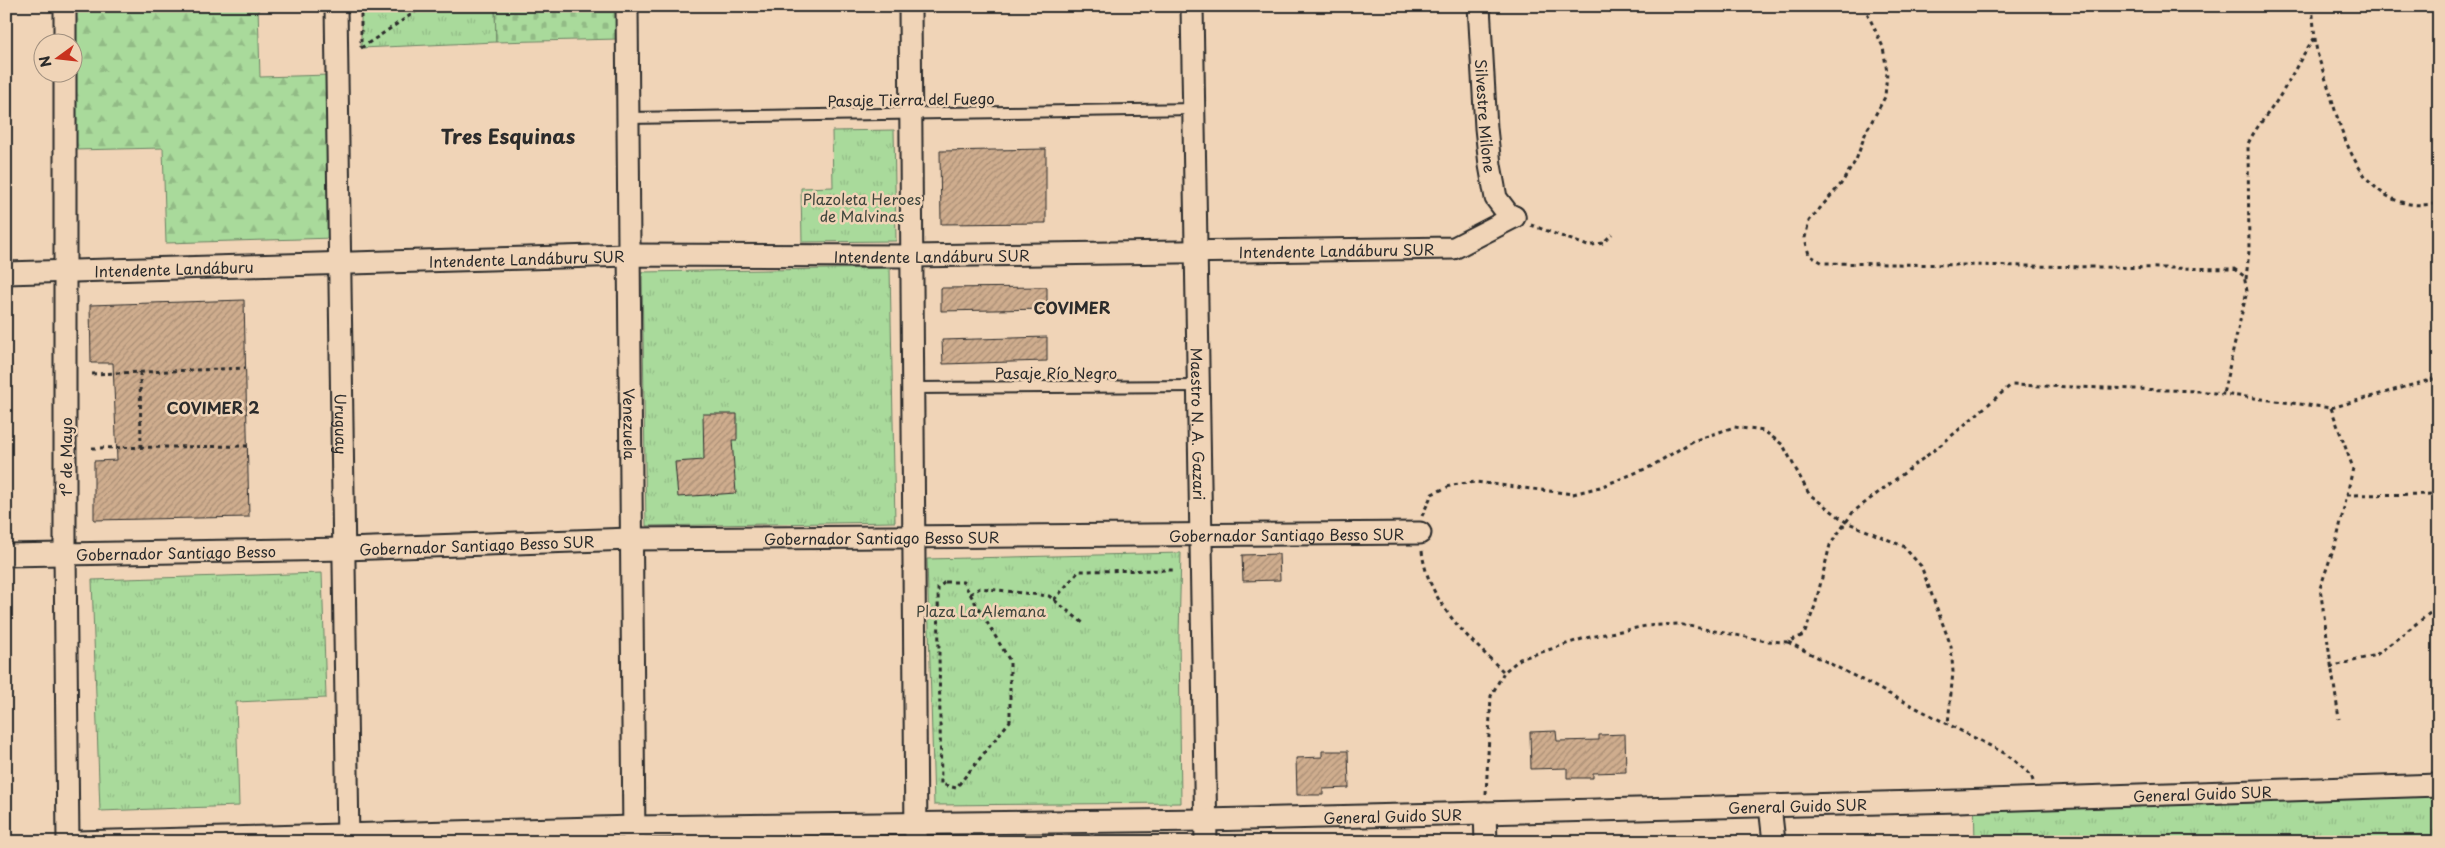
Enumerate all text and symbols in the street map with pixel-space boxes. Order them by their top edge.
north arrow [32,32,82,82]
text: N [33,53,57,70]
street label: Silvestre Milone [1471,58,1503,175]
street label: Pasaje Tierra del Fuego [827,86,995,112]
district label: Tres Esquinas [441,121,576,151]
park label: Plazoleta Heroes de Malvinas [803,187,921,227]
street label: Intendente Landáburu SUR [1239,237,1435,263]
street label: Intendente Landáburu SUR [834,243,1030,268]
street label: Intendente Landáburu SUR [428,244,625,272]
street label: Intendente Landáburu [94,254,254,282]
district label: COVIMER [1034,295,1111,319]
street label: Maestro N. A. Gazari [1186,347,1212,501]
street label: Pasaje Río Negro [995,361,1117,384]
street label: Venezuela [619,388,642,461]
street label: Uruguay [330,393,354,455]
district label: COVIMER 2 [167,395,259,419]
street label: 1º de Mayo [54,417,77,497]
street label: Gobernador Santiago Besso SUR [1169,522,1405,546]
street label: Gobernador Santiago Besso SUR [764,525,1000,549]
street label: Gobernador Santiago Besso SUR [359,529,595,560]
street label: Gobernador Santiago Besso [76,539,276,565]
park label: Plaza La Alemana [916,599,1047,622]
street label: General Guido SUR [2133,779,2272,807]
street label: General Guido SUR [1728,792,1867,818]
street label: General Guido SUR [1323,802,1462,829]

